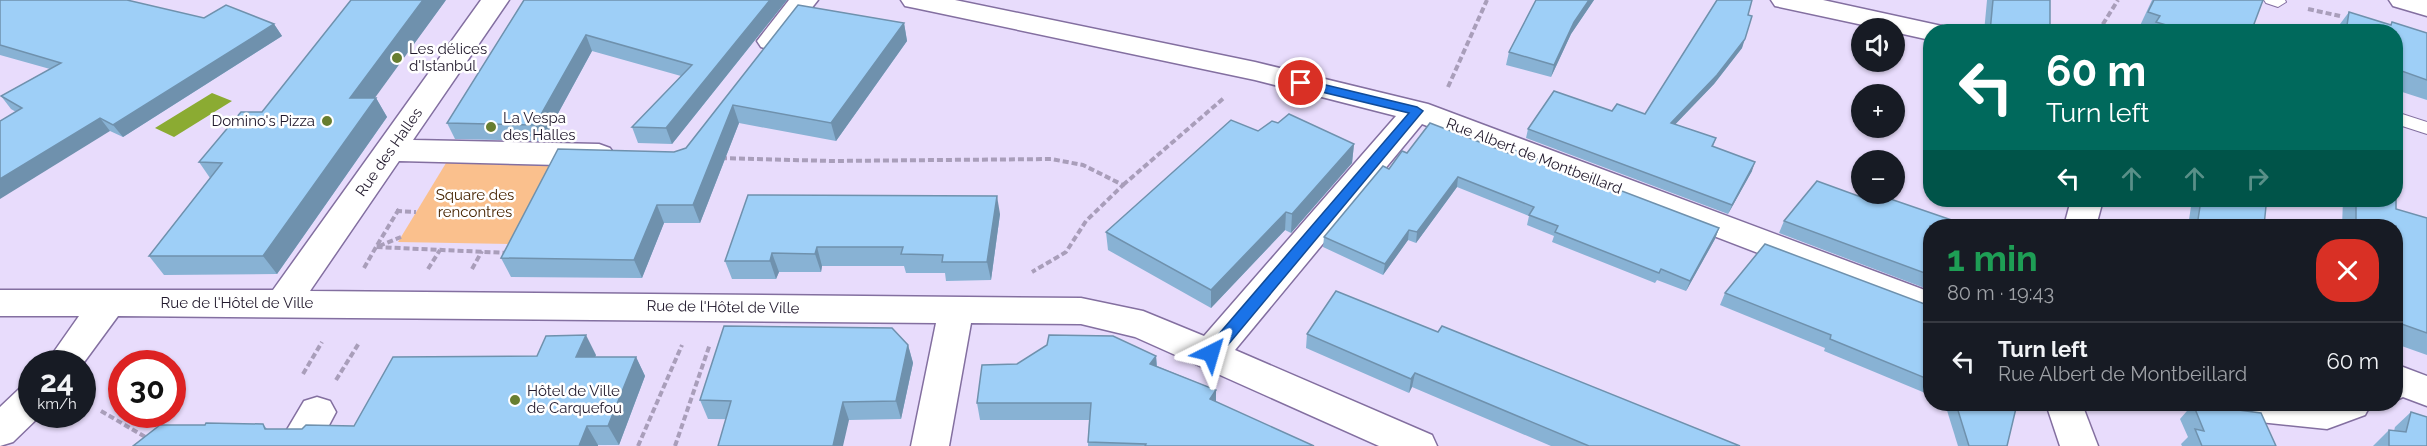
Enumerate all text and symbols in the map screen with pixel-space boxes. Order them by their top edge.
map controls [1851,18,1905,204]
button: sound [1851,18,1905,72]
place label: Les délices d'Istanbul [409,40,487,75]
text: 60 m [2046,47,2146,96]
icon: left [1947,48,2025,126]
marker: Les délices d'Istanbul [390,51,404,65]
pin [1275,57,1326,108]
icon: arrive [1284,66,1317,99]
button: + [1851,84,1905,138]
text: Turn left [2046,97,2149,128]
street label: Rue des Halles [352,104,426,200]
place label: La Vespa des Halles [503,109,576,144]
place label: Domino's Pizza [211,112,315,130]
marker: Domino's Pizza [320,114,334,128]
street label: Rue Albert de Montbeillard [1444,114,1624,198]
marker: La Vespa des Halles [484,120,498,134]
button: − [1851,150,1905,204]
icon: left [2052,162,2085,195]
icon: ahead [2115,162,2148,195]
icon: ahead [2178,162,2211,195]
icon: right [2241,162,2274,195]
park label: Square des rencontres [436,186,514,221]
text: 1 min [1947,237,2038,279]
button: close [2316,239,2379,302]
text: 80 m · 19:43 [1947,281,2054,305]
street label: Rue de l'Hôtel de Ville [161,294,314,312]
street label: Rue de l'Hôtel de Ville [646,297,800,317]
position arrow [1179,321,1243,385]
text: Turn left [1998,336,2088,362]
icon: left [1947,345,1980,378]
text: 60 m [2326,348,2379,374]
speed limit sign: 30 [108,350,186,428]
text: Rue Albert de Montbeillard [1998,362,2247,386]
text: 24 [40,364,74,399]
place label: Hôtel de Ville de Carquefou [527,382,622,417]
marker: Hôtel de Ville de Carquefou [508,393,522,407]
text: km/h [37,395,77,413]

